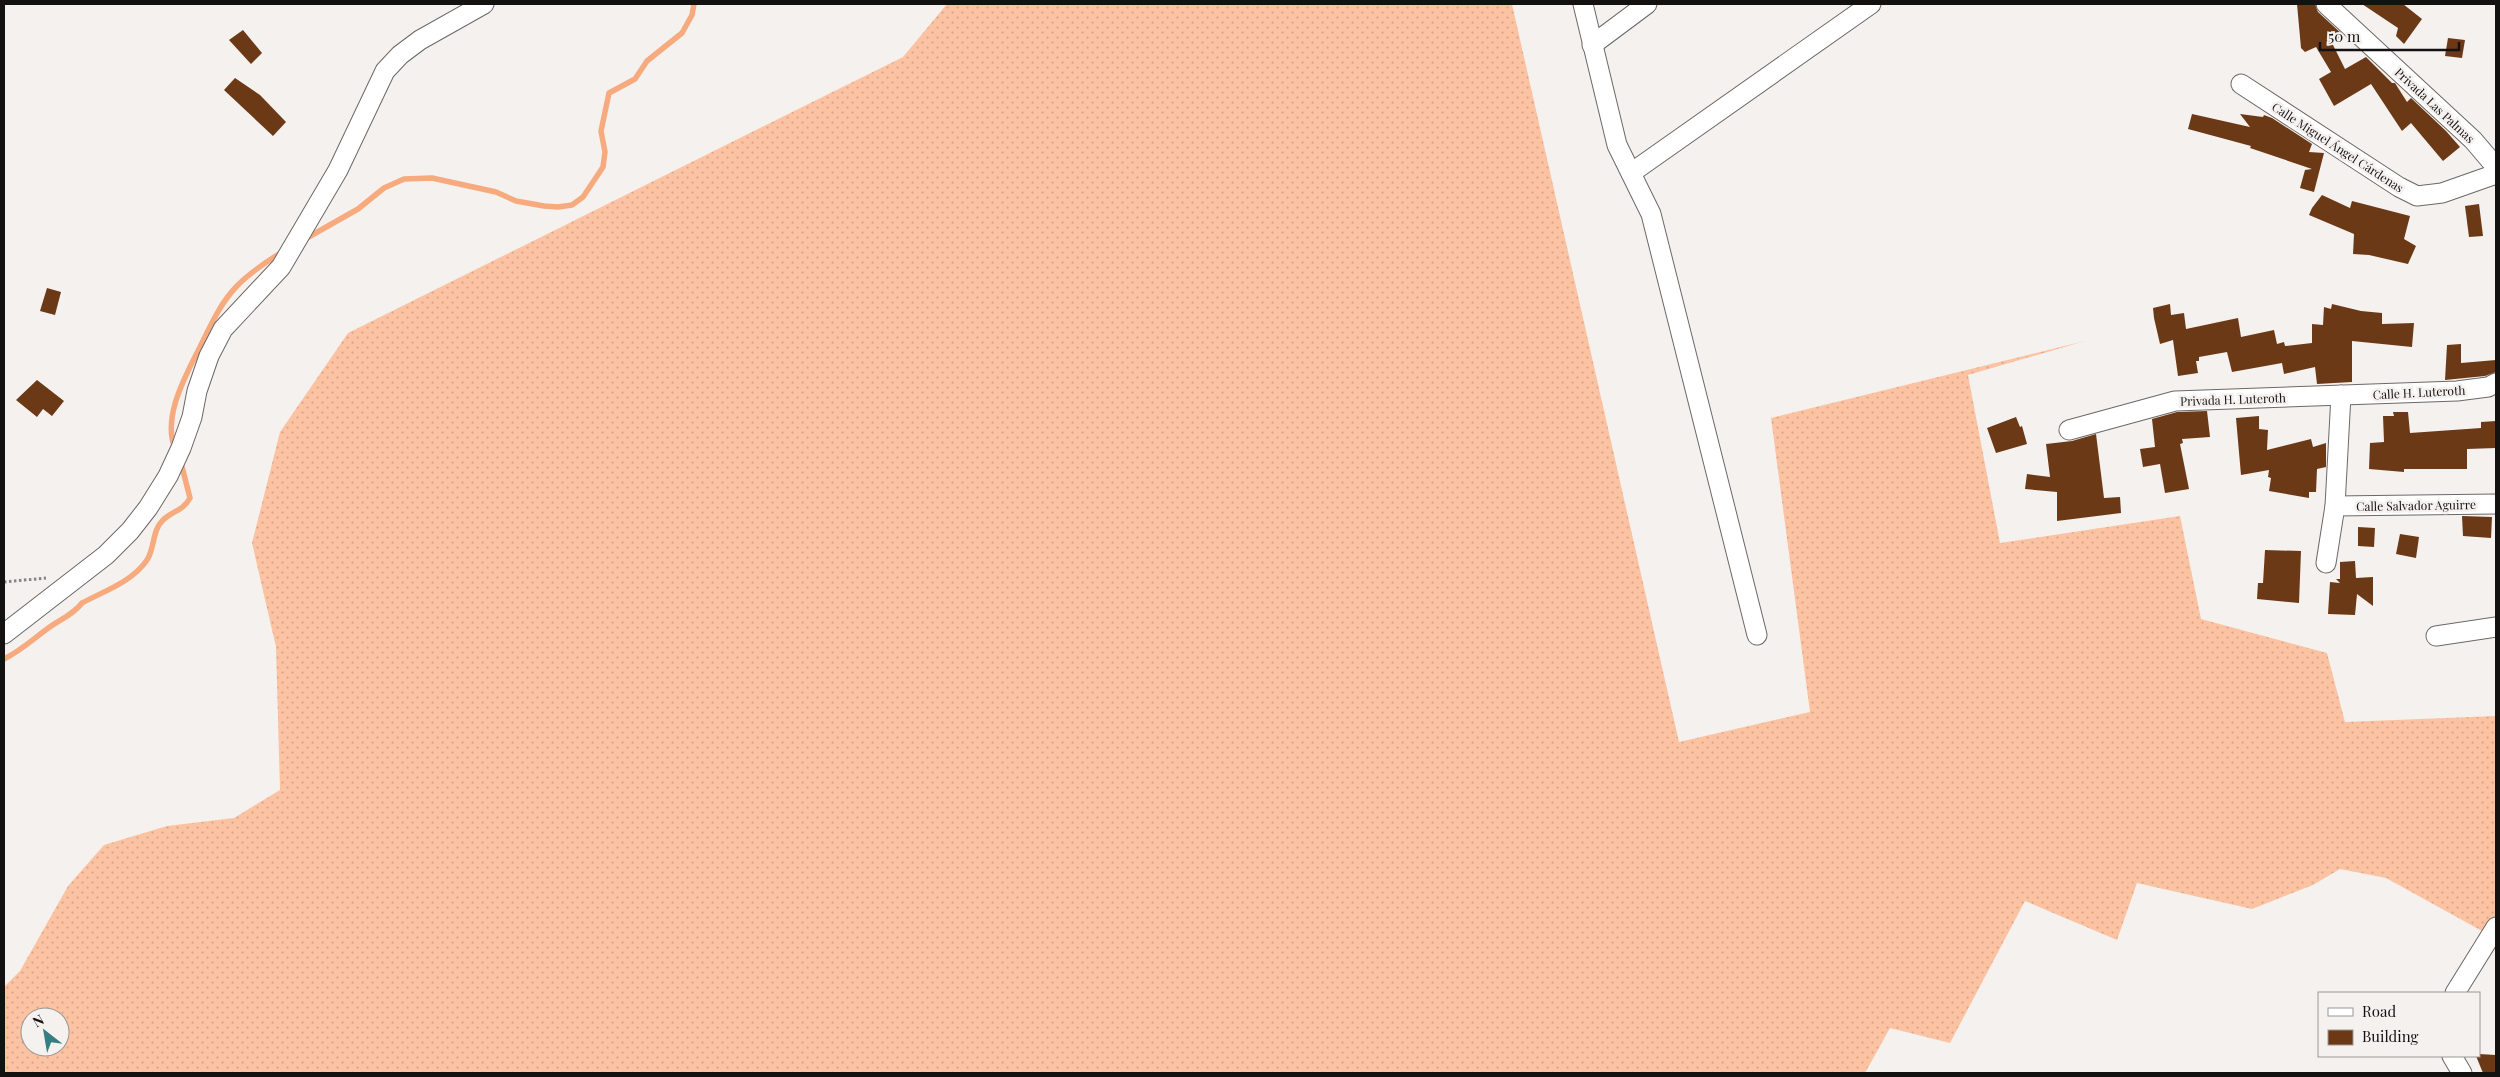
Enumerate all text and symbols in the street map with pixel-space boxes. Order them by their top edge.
scale bar [2320,20,2459,52]
text: 50 m [2328,26,2361,46]
street label: Privada Las Palmas [2392,64,2478,146]
street label: Calle Miguel Ángel Cárdenas [2269,98,2407,196]
street label: Calle H. Luteroth [2372,382,2466,402]
street label: Privada H. Luteroth [2180,389,2286,409]
street label: Calle Salvador Aguirre [2356,496,2476,514]
legend [2318,992,2480,1057]
text: Road [2362,1001,2396,1021]
north arrow [20,1007,70,1057]
text: N [29,1010,47,1031]
text: Building [2362,1026,2419,1046]

